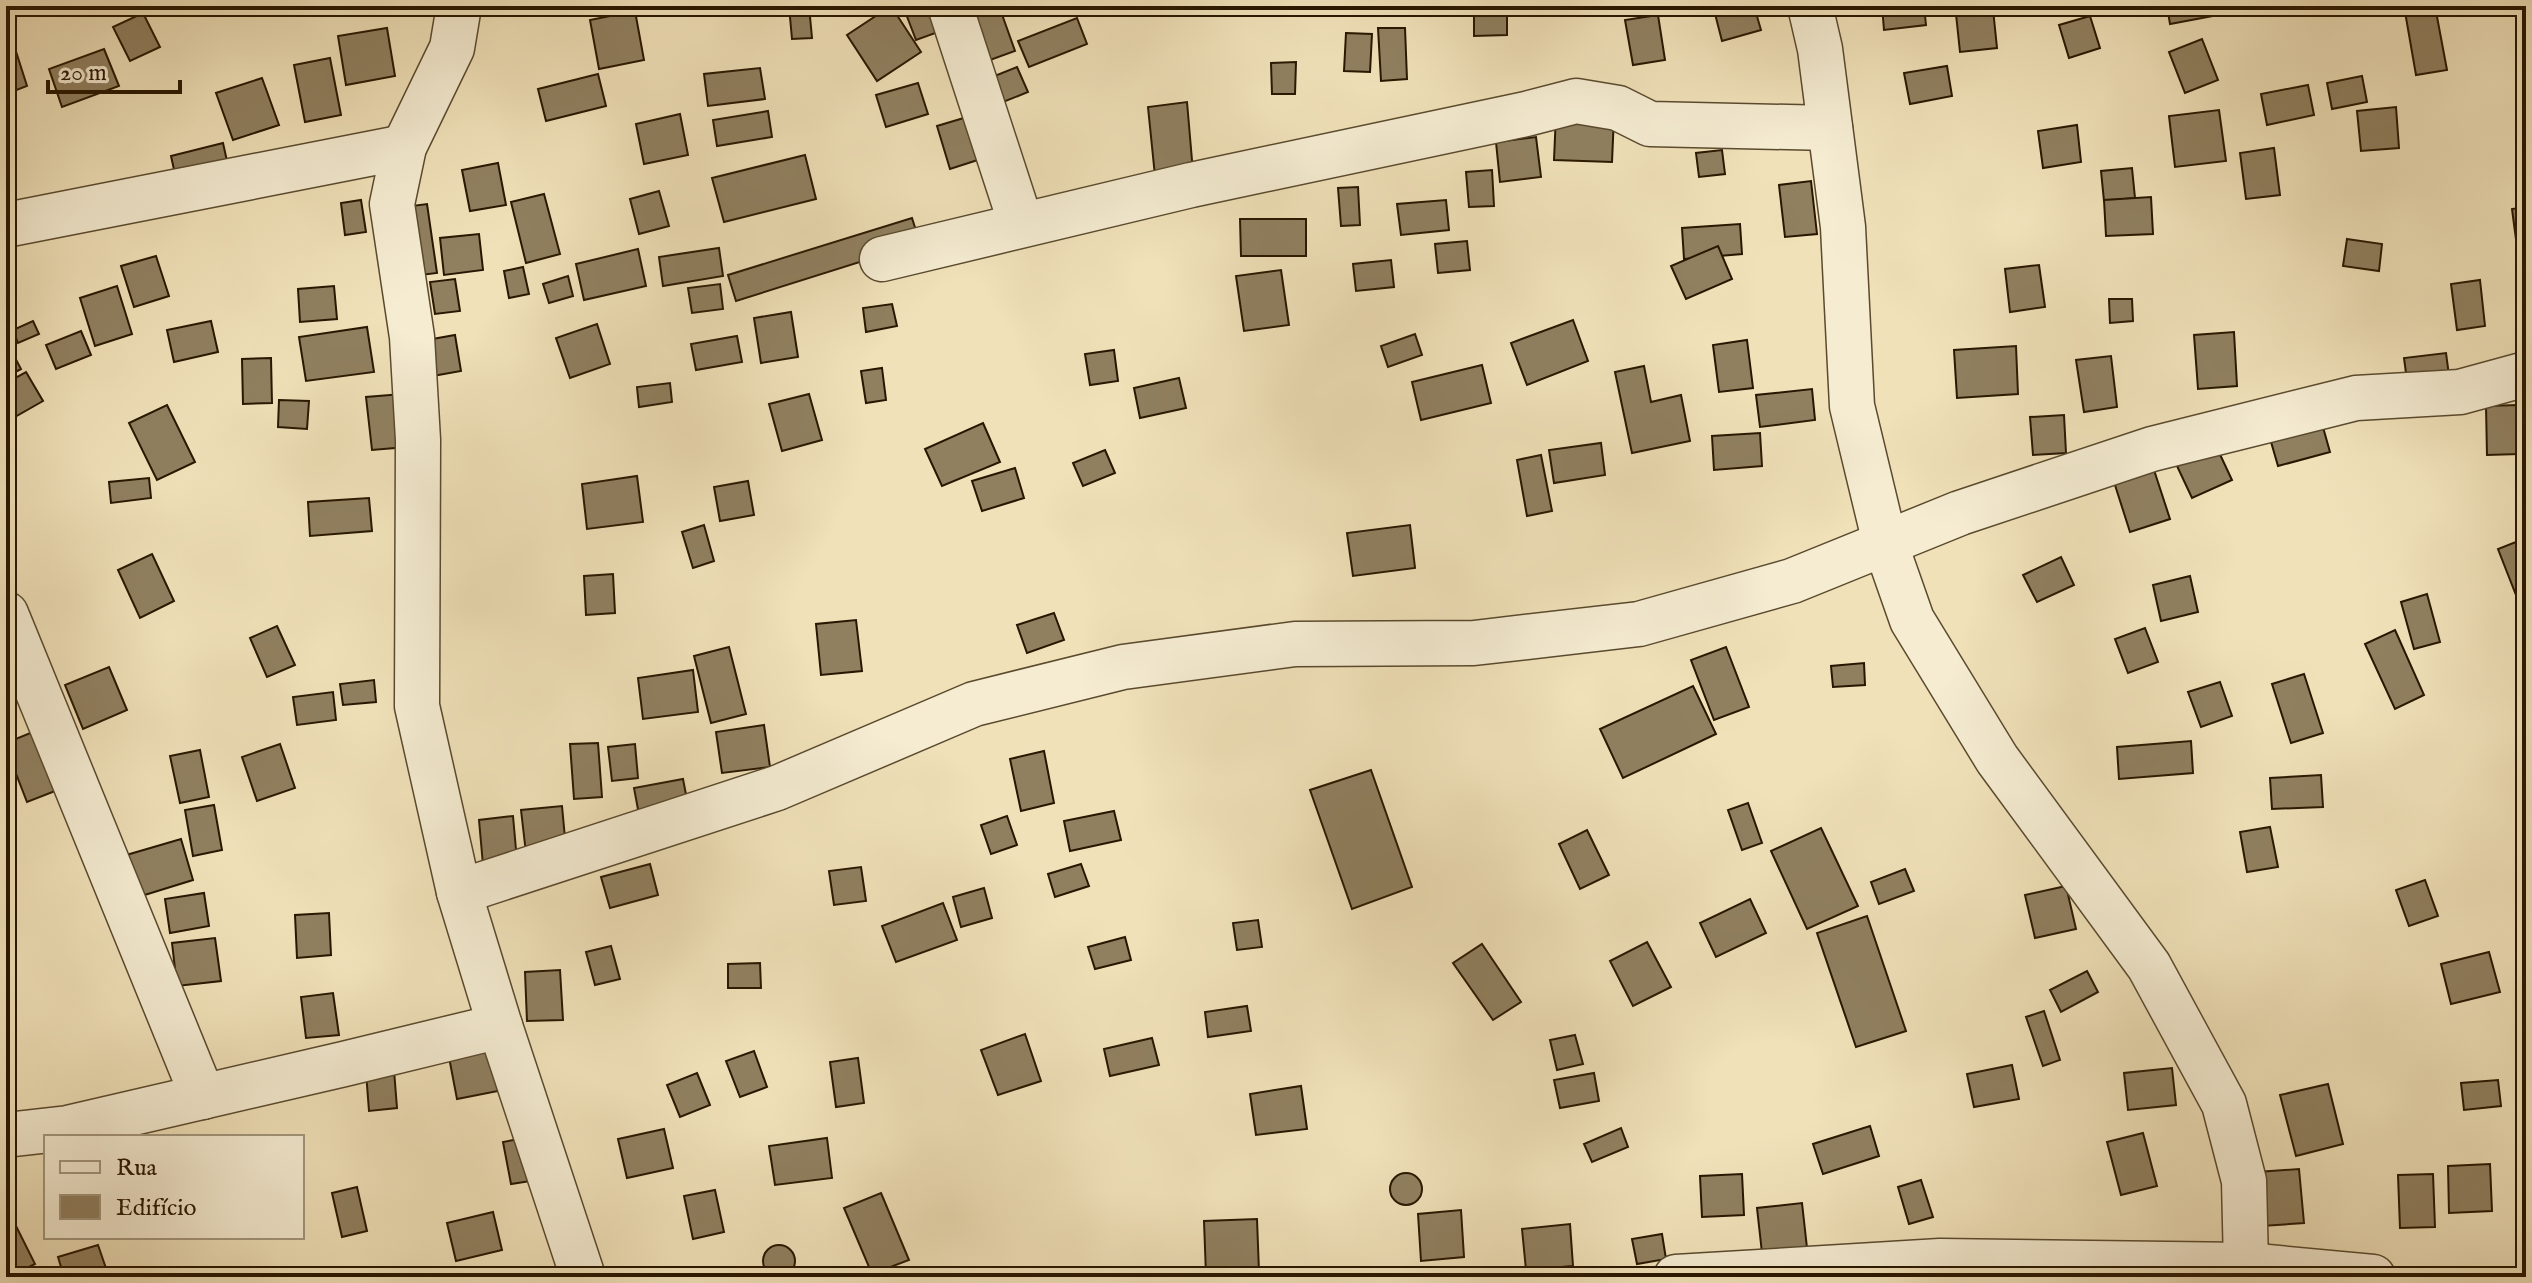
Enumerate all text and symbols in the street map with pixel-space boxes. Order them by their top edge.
scale bar [48,44,180,94]
text: 20 m [60,58,107,89]
legend [44,1135,304,1239]
text: Rua [116,1153,158,1184]
text: Edifício [116,1193,196,1224]

